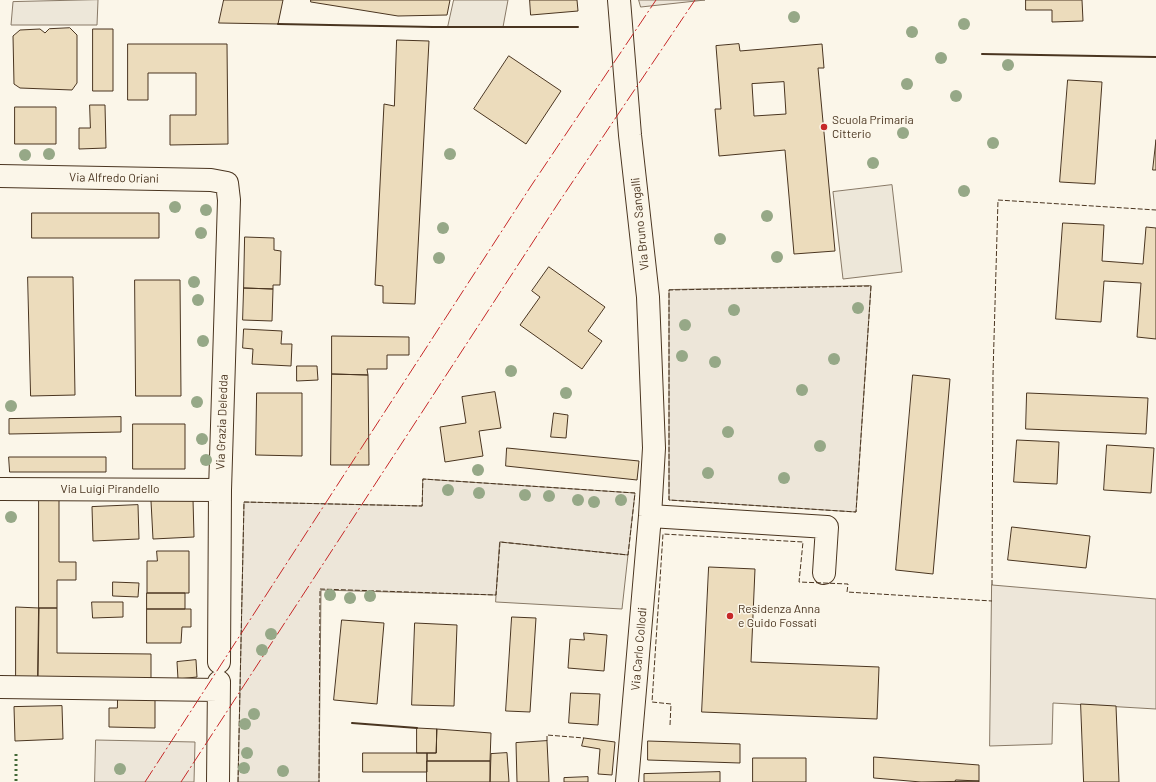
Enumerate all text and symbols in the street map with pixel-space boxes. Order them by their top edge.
place label: Scuola Primaria Citterio [832,113,914,141]
marker: Scuola Primaria Citterio [819,122,829,132]
street label: Via Alfredo Oriani [69,170,159,186]
street label: Via Bruno Sangalli [628,177,652,271]
street label: Via Grazia Deledda [213,374,231,470]
street label: Via Luigi Pirandello [61,482,159,496]
place label: Residenza Anna e Guido Fossati [738,602,820,630]
street label: Via Carlo Collodi [628,607,650,691]
marker: Residenza Anna e Guido Fossati [725,611,735,621]

